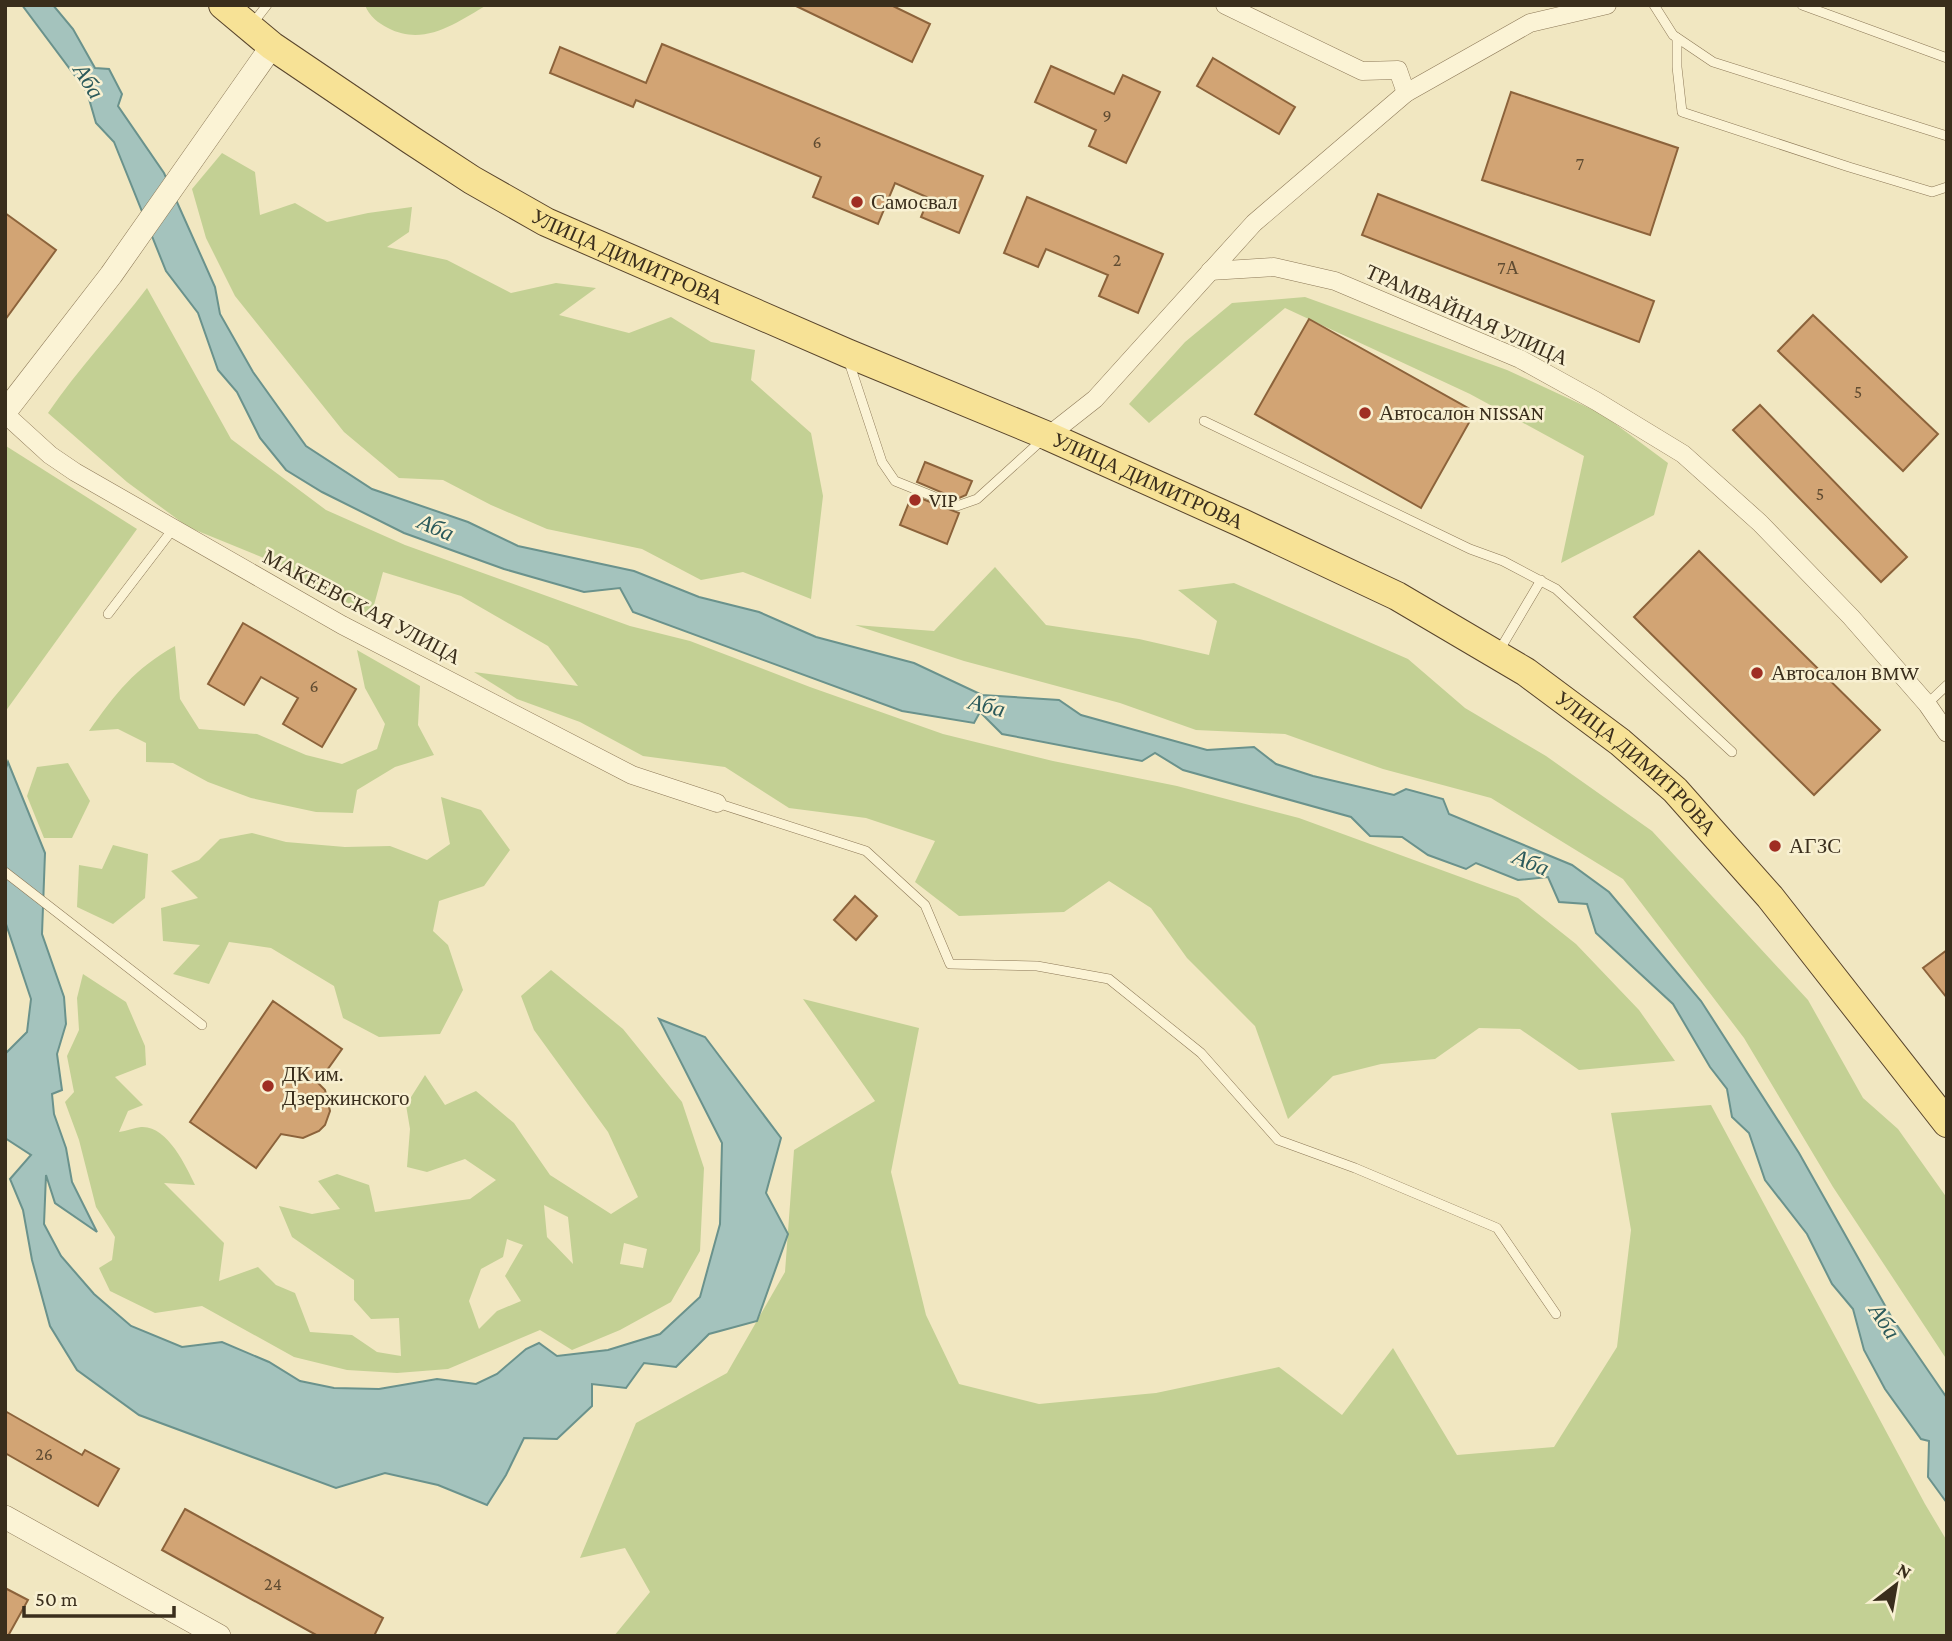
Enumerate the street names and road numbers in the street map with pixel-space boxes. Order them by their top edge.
street label: УЛИЦА ДИМИТРОВА [527,204,728,310]
street label: ТРАМВАЙНАЯ УЛИЦА [1362,259,1573,371]
street label: УЛИЦА ДИМИТРОВА [1048,427,1248,535]
street label: МАКЕЕВСКАЯ УЛИЦА [259,545,466,670]
street label: УЛИЦА ДИМИТРОВА [1550,686,1722,841]

